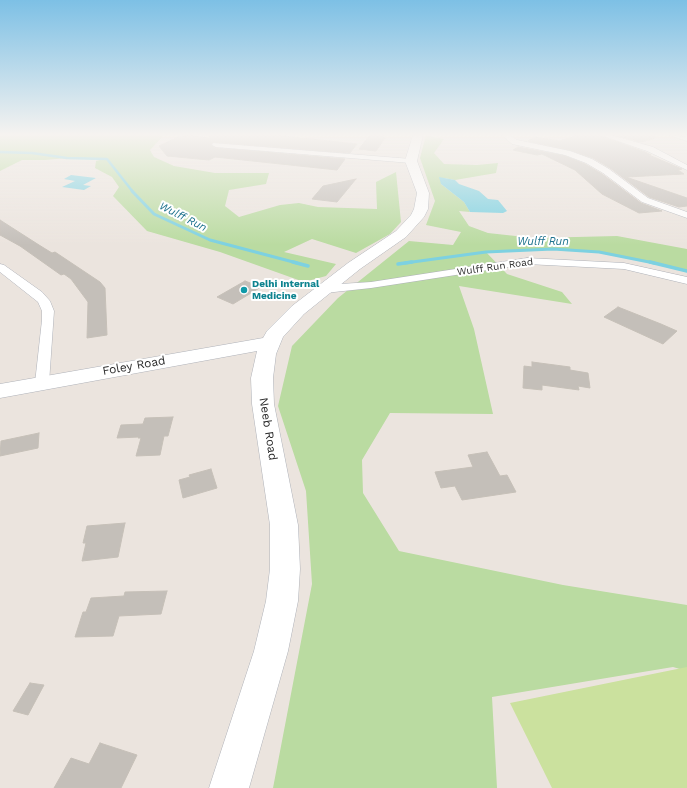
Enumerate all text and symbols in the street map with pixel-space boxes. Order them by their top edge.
water label: Wulff Run [157,199,209,235]
water label: Wulff Run [517,235,569,249]
street label: Wulff Run Road [456,256,534,278]
place label: Delhi Internal Medicine [252,278,319,302]
marker: Delhi Internal Medicine [239,285,249,295]
street label: Foley Road [101,353,167,379]
street label: Neeb Road [256,397,280,461]

